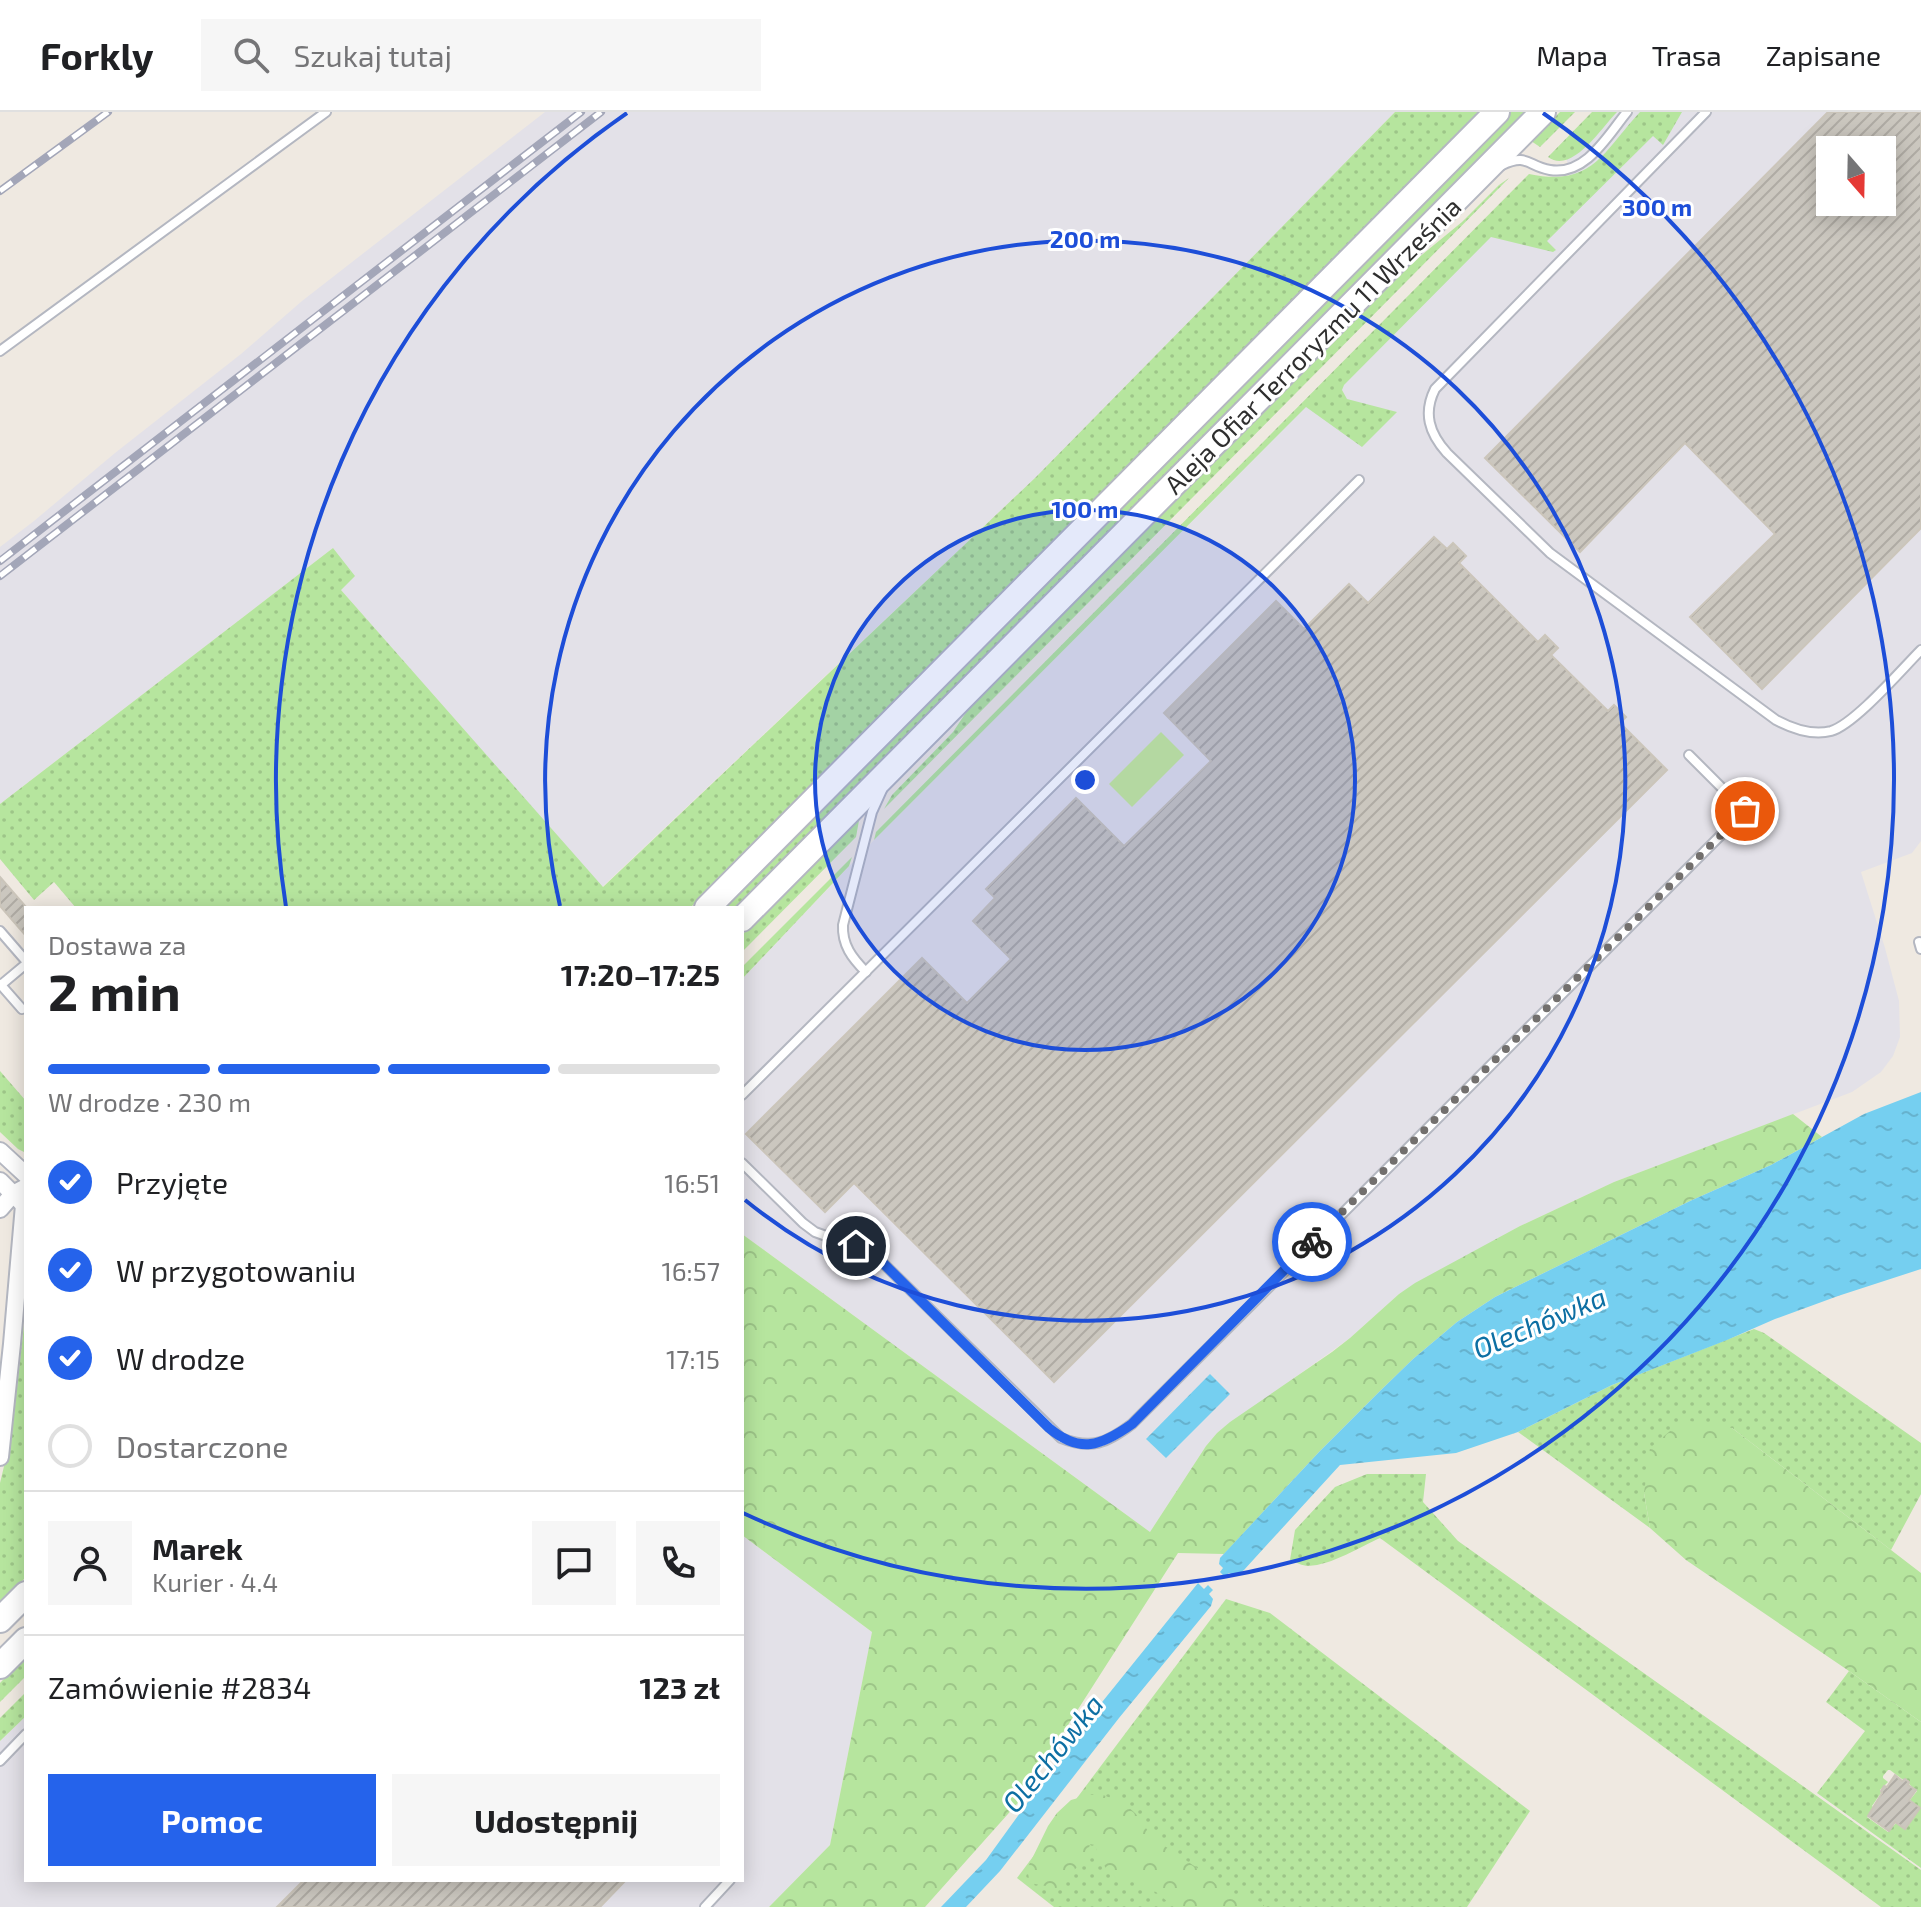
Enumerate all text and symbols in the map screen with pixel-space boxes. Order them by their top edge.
search box [201,19,761,91]
text: Forkly [40,32,153,78]
icon: search [229,33,273,77]
text: Szukaj tutaj [293,37,452,73]
text: Mapa [1536,38,1608,72]
text: Trasa [1652,38,1722,72]
text: Zapisane [1766,38,1881,72]
north arrow [1816,136,1896,216]
map controls [1816,136,1896,216]
street label: Aleja Ofiar Terroryzmu 11 Września [1157,190,1467,500]
text: 300 m [1622,192,1692,221]
text: 200 m [1050,224,1120,253]
text: 100 m [1052,494,1118,523]
centre of rings [1071,766,1099,794]
pin [1711,777,1779,845]
icon: bag [1723,789,1767,833]
text: Dostawa za [48,929,186,960]
text: 17:20–17:25 [561,956,720,992]
text: 2 min [48,959,181,1021]
text: W drodze · 230 m [48,1086,251,1117]
icon: check [48,1160,92,1204]
text: Przyjęte [116,1164,228,1200]
text: 16:51 [664,1167,720,1198]
courier [1272,1202,1352,1282]
pin [822,1212,890,1280]
icon: bike [1290,1220,1334,1264]
icon: home [834,1224,878,1268]
icon: check [48,1248,92,1292]
text: W przygotowaniu [116,1252,356,1288]
text: 16:57 [661,1255,720,1286]
water label: Olechówka [1467,1279,1611,1365]
icon: check [48,1336,92,1380]
text: W drodze [116,1340,245,1376]
text: 17:15 [666,1343,720,1374]
text: Dostarczone [116,1428,288,1464]
button: person [48,1521,132,1605]
button: chat [532,1521,616,1605]
button: phone [636,1521,720,1605]
text: Marek [152,1530,243,1566]
text: Kurier · 4.4 [152,1566,278,1597]
text: Zamówienie #2834 [48,1669,311,1705]
text: 123 zł [640,1669,720,1705]
water label: Olechówka [994,1687,1110,1819]
button: Pomoc [48,1774,376,1866]
button: Udostępnij [392,1774,720,1866]

